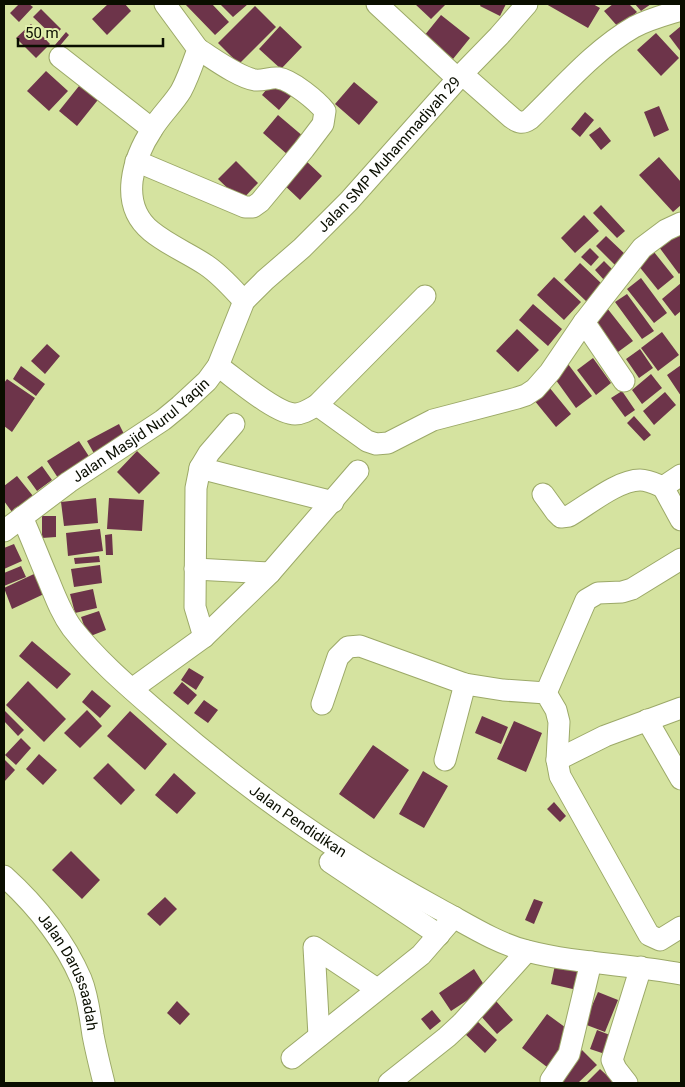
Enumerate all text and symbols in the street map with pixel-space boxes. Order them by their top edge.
scale bar [18,15,162,47]
text: 50 m [25,24,59,42]
street label: Jalan SMP Muhammadiyah 29 [314,73,464,236]
street label: Jalan Masjid Nurul Yaqin [69,374,213,486]
street label: Jalan Pendidikan [246,781,350,861]
street label: Jalan Darussaadah [34,909,101,1032]

